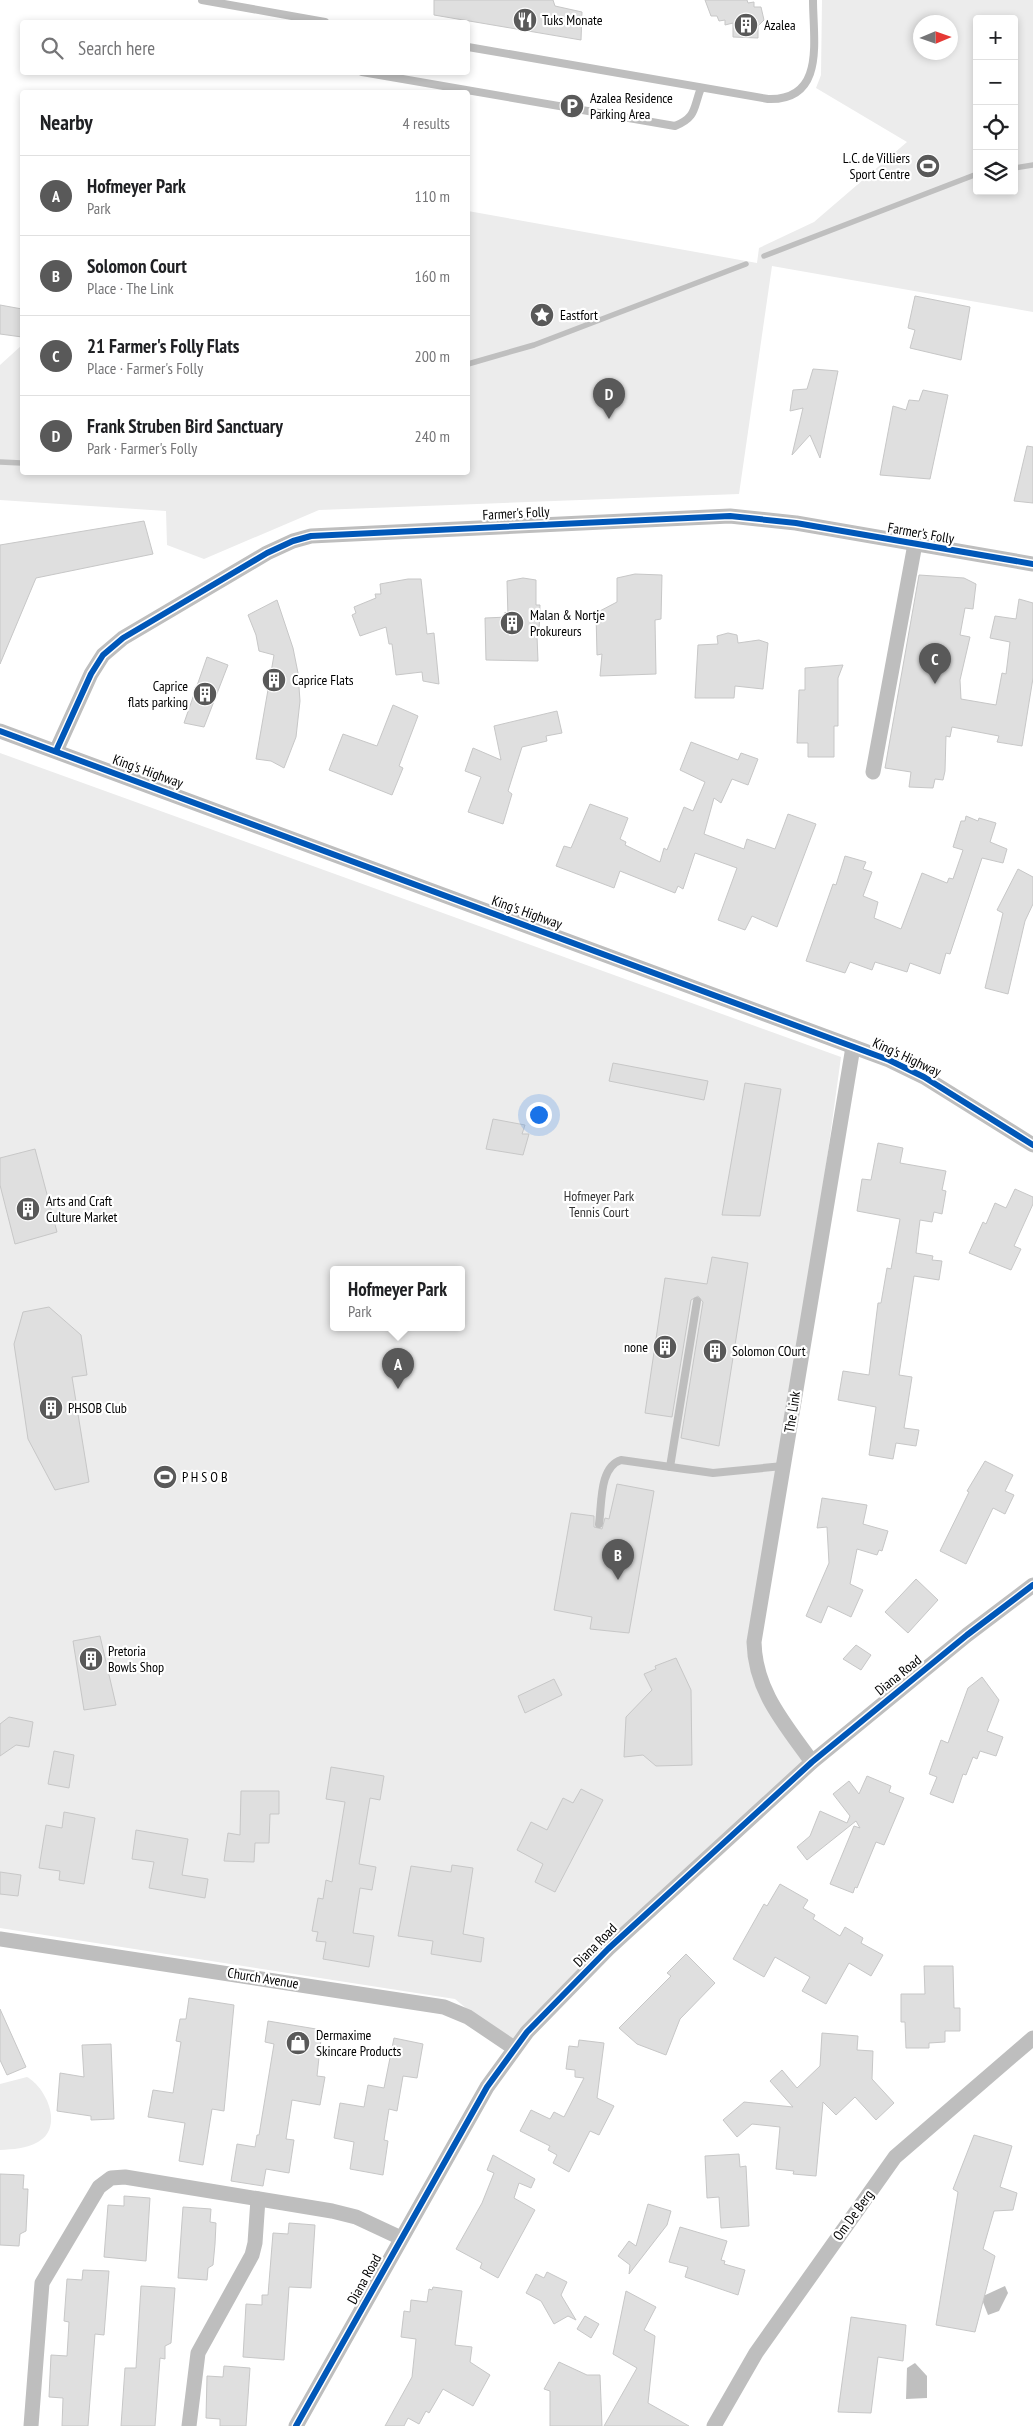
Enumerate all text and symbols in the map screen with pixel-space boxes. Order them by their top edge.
restaurant icon: Tuks Monate [512,7,538,33]
place label: Tuks Monate [542,11,603,29]
building icon: Azalea [733,12,759,38]
north arrow [913,15,958,60]
map controls [973,15,1018,195]
button: + [973,15,1018,60]
place label: Azalea [764,16,796,34]
search box [20,20,470,75]
icon: search [38,34,66,62]
text: Search here [78,36,155,60]
button: − [973,60,1018,105]
place label: Azalea Residence Parking Area [590,89,673,123]
parking icon: Azalea Residence Parking Area [559,93,585,119]
button: locate [973,105,1018,150]
text: Nearby [40,109,93,136]
text: 4 results [403,113,450,133]
place label: L.C. de Villiers Sport Centre [843,149,910,183]
button: layers [973,150,1018,195]
sports icon: L.C. de Villiers Sport Centre [915,153,941,179]
text: Hofmeyer Park [87,174,186,198]
text: A [52,186,60,206]
text: 110 m [415,186,450,206]
text: Park [87,198,111,218]
text: Solomon Court [87,254,187,278]
text: B [52,266,60,286]
text: 160 m [415,266,450,286]
text: Place · The Link [87,278,174,298]
place icon: Eastfort [529,302,555,328]
place label: Eastfort [560,306,598,324]
text: 21 Farmer's Folly Flats [87,334,239,358]
text: C [52,346,60,366]
text: 200 m [415,346,450,366]
text: Place · Farmer's Folly [87,358,203,378]
pin: D [593,378,625,419]
text: Frank Struben Bird Sanctuary [87,414,283,438]
text: D [52,426,60,446]
text: 240 m [415,426,450,446]
text: Park · Farmer's Folly [87,438,197,458]
street label: Farmer's Folly [482,502,551,524]
street label: Farmer's Folly [886,518,956,548]
place label: Malan & Nortje Prokureurs [530,606,605,640]
building icon: Malan & Nortje Prokureurs [499,610,525,636]
pin: C [919,643,951,684]
building icon: Caprice Flats [261,667,287,693]
place label: Caprice Flats [292,671,354,689]
place label: Caprice flats parking [128,677,188,711]
building icon: Caprice flats parking [192,681,218,707]
street label: King's Highway [110,750,186,792]
street label: King's Highway [489,891,565,933]
street label: King's Highway [870,1033,945,1081]
your location [526,1102,552,1128]
park label: Hofmeyer Park Tennis Court [564,1187,635,1221]
place label: Arts and Craft Culture Market [46,1192,118,1226]
building icon: Arts and Craft Culture Market [15,1196,41,1222]
popup [330,1266,465,1331]
text: Hofmeyer Park [348,1277,447,1301]
text: Park [348,1301,372,1321]
building icon: none [652,1334,678,1360]
place label: none [624,1338,648,1356]
building icon: Solomon COurt [702,1338,728,1364]
place label: Solomon COurt [732,1342,806,1360]
pin: A [382,1348,414,1389]
street label: The Link [780,1389,804,1434]
building icon: PHSOB Club [38,1395,64,1421]
place label: PHSOB Club [68,1399,127,1417]
sports icon: P H S O B [152,1464,178,1490]
place label: P H S O B [182,1468,228,1486]
pin: B [602,1539,634,1580]
place label: Pretoria Bowls Shop [108,1642,164,1676]
building icon: Pretoria Bowls Shop [78,1646,104,1672]
street label: Diana Road [871,1651,925,1699]
street label: Diana Road [569,1919,621,1971]
street label: Church Avenue [226,1964,300,1993]
place label: Dermaxime Skincare Products [316,2026,402,2060]
shop icon: Dermaxime Skincare Products [285,2030,311,2056]
street label: Om De Berg [829,2186,877,2244]
street label: Diana Road [343,2251,385,2307]

